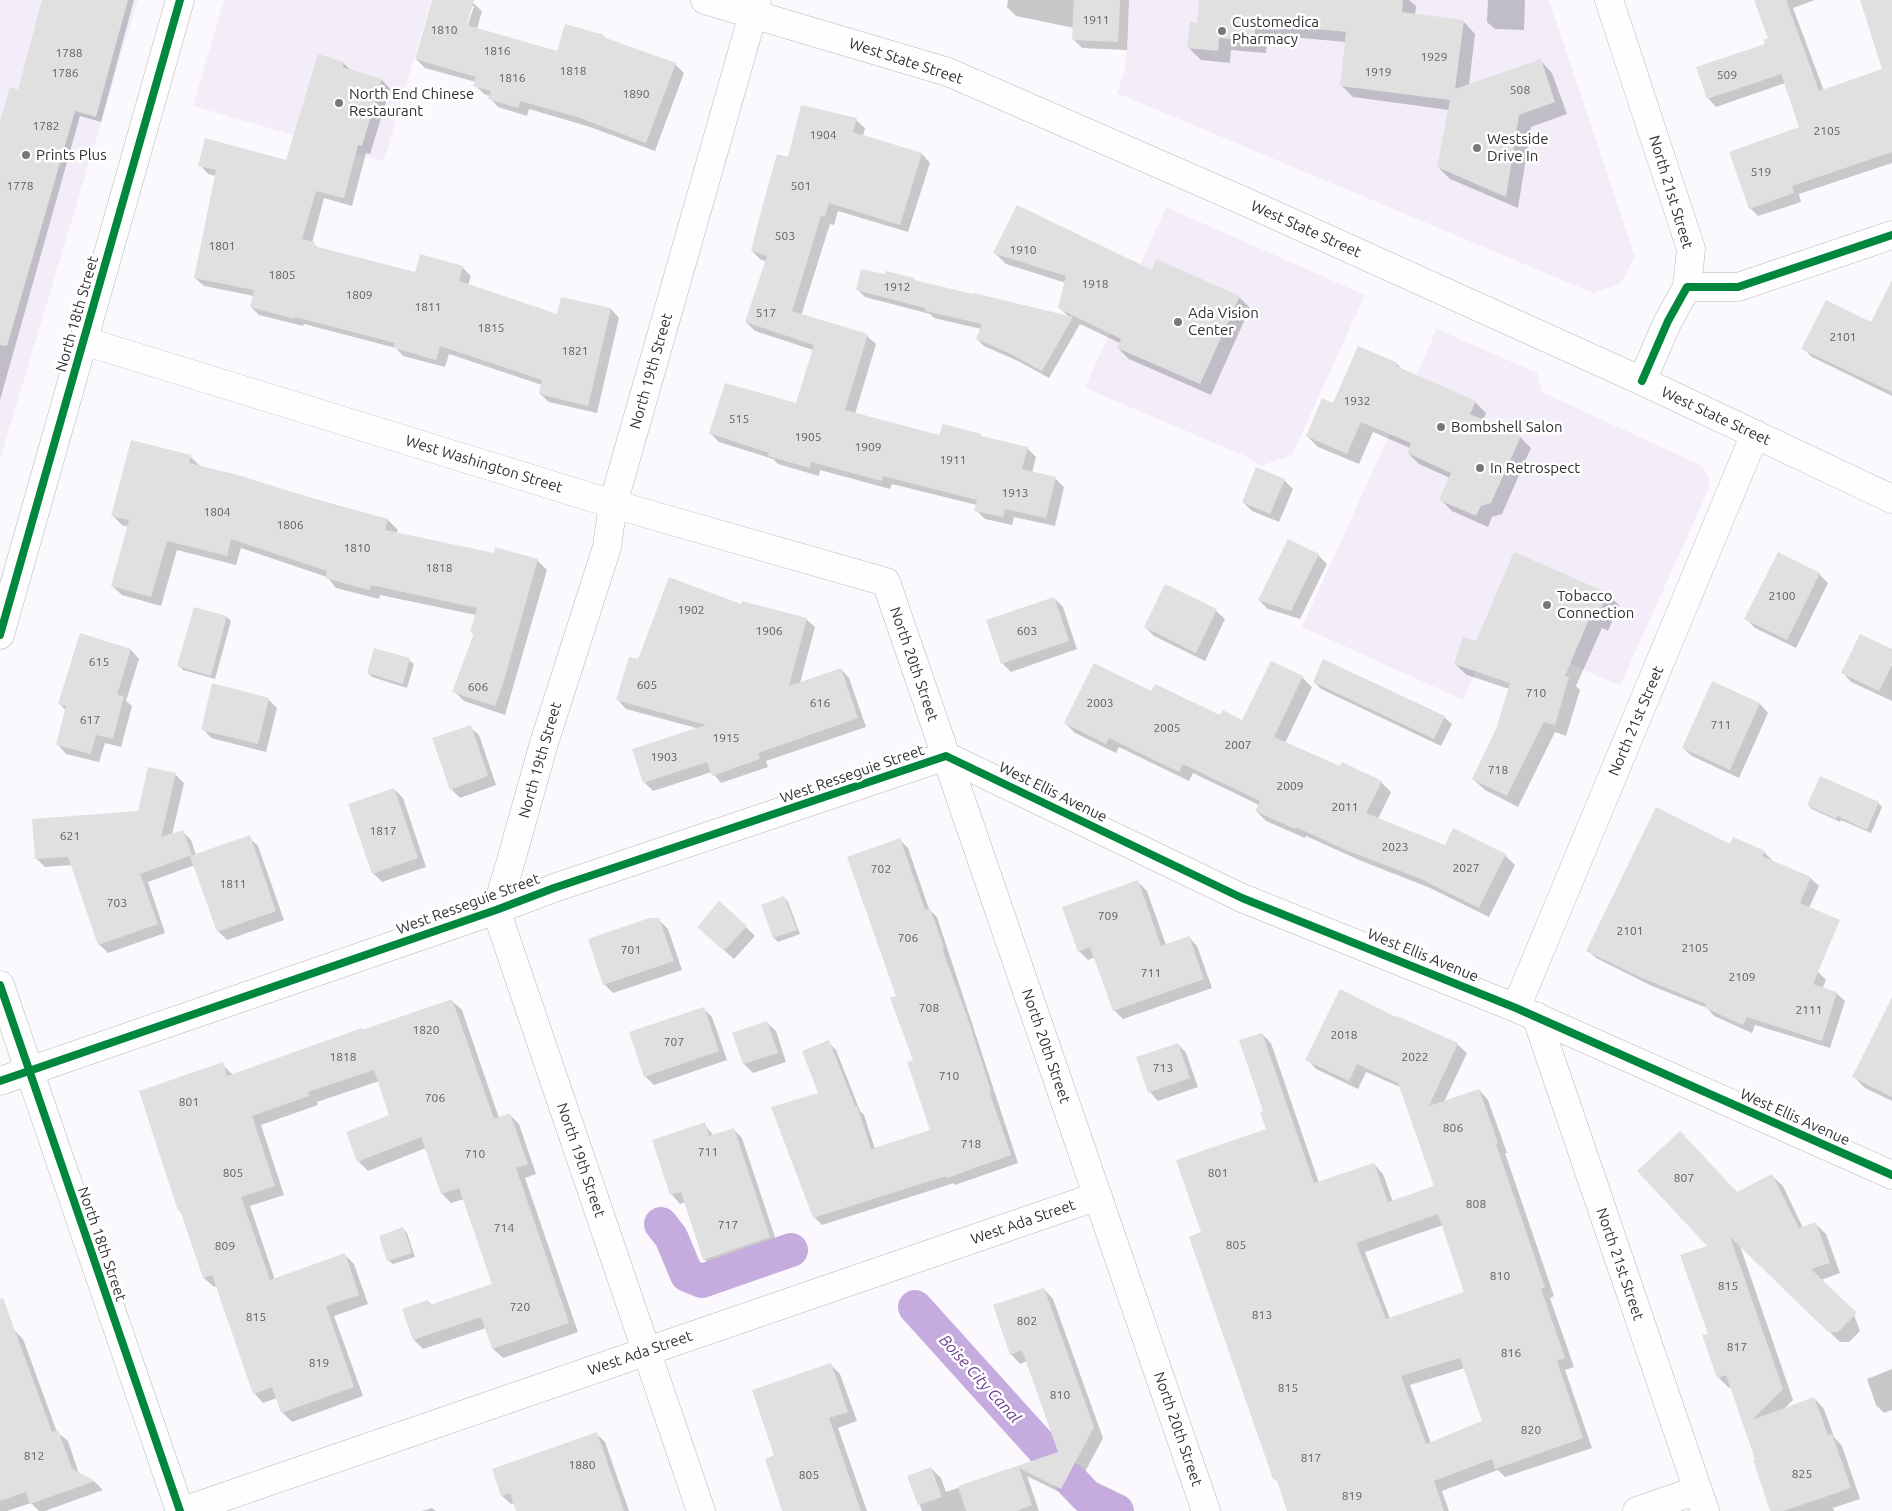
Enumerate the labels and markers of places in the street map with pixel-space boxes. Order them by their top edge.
place label: Customedica Pharmacy [1232,13,1319,48]
marker: Customedica Pharmacy [1216,25,1228,37]
place label: North End Chinese Restaurant [349,85,474,120]
marker: North End Chinese Restaurant [333,97,345,109]
place label: Westside Drive In [1487,130,1549,165]
marker: Westside Drive In [1471,142,1483,154]
place label: Prints Plus [36,146,107,164]
marker: Prints Plus [20,149,32,161]
place label: Ada Vision Center [1188,304,1259,339]
marker: Ada Vision Center [1172,316,1184,328]
place label: Bombshell Salon [1451,418,1563,436]
marker: Bombshell Salon [1435,421,1447,433]
place label: In Retrospect [1490,459,1580,477]
marker: In Retrospect [1474,462,1486,474]
place label: Tobacco Connection [1557,587,1634,622]
marker: Tobacco Connection [1541,599,1553,611]

